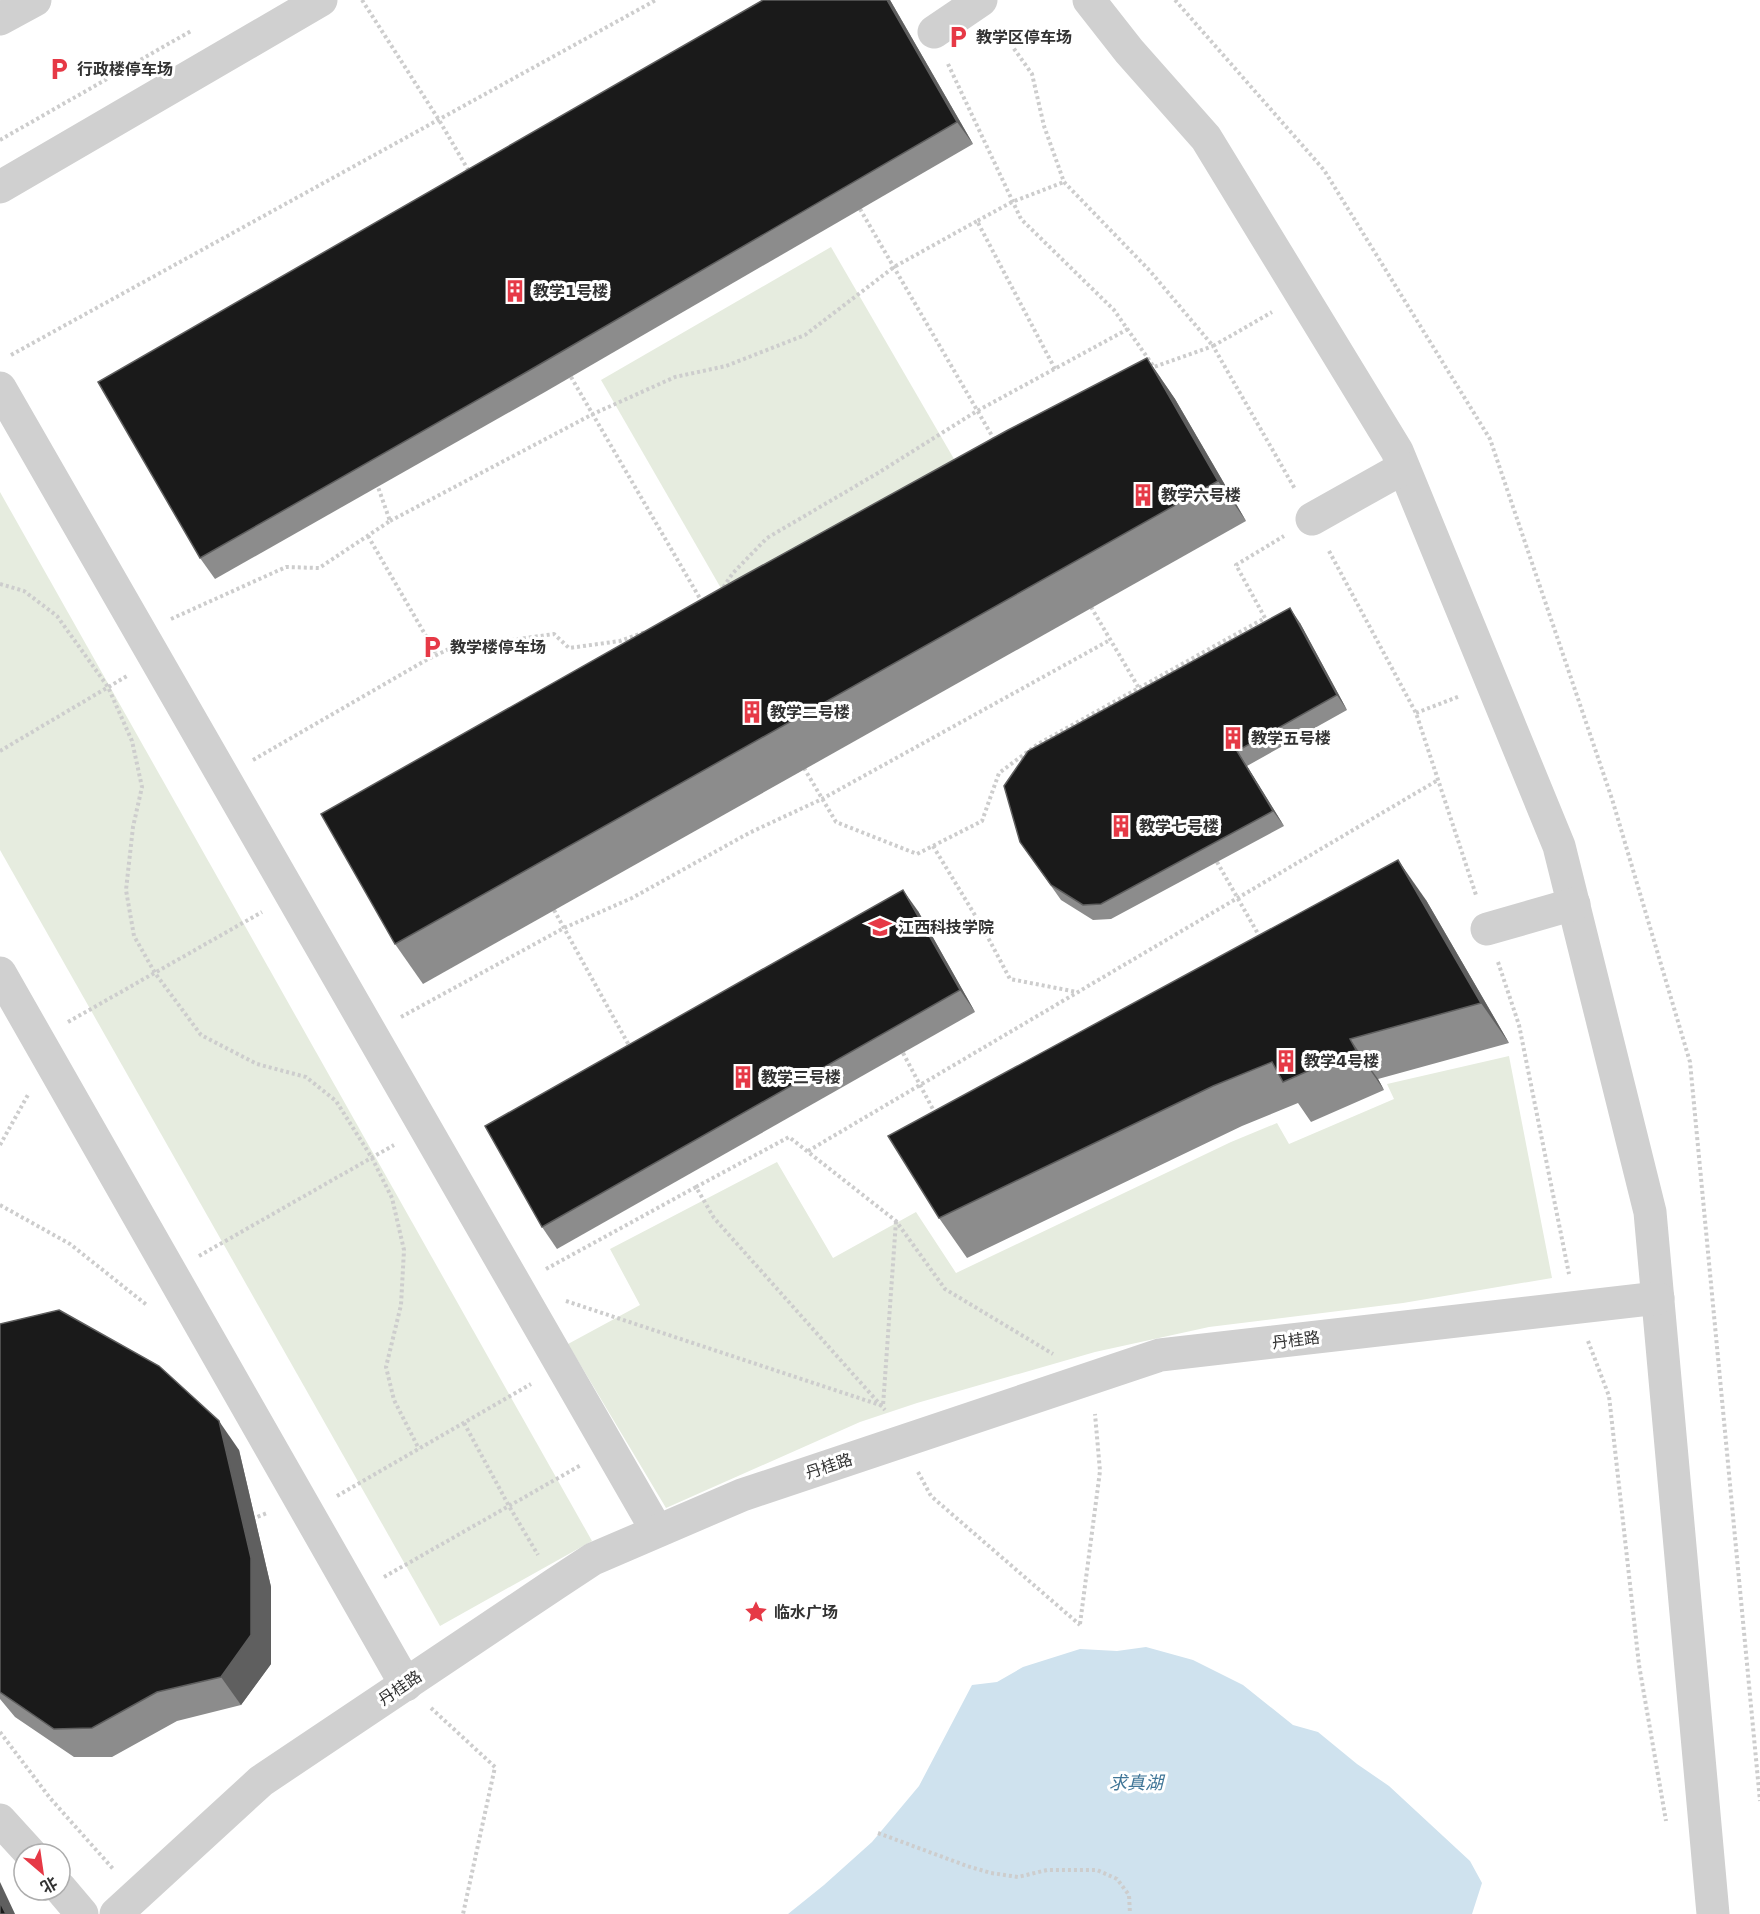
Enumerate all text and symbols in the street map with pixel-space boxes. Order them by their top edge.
parking icon: 教学区停车场 [945,24,971,50]
place label: 教学区停车场 [976,28,1072,47]
parking icon: 行政楼停车场 [46,56,72,82]
place label: 行政楼停车场 [77,60,173,79]
building icon: 教学1号楼 [502,278,528,304]
place label: 教学1号楼 [533,282,608,301]
building icon: 教学六号楼 [1130,482,1156,508]
place label: 教学六号楼 [1161,486,1241,505]
parking icon: 教学楼停车场 [419,634,445,660]
place label: 教学楼停车场 [450,638,546,657]
building icon: 教学二号楼 [739,699,765,725]
place label: 教学二号楼 [770,703,850,722]
building icon: 教学五号楼 [1220,725,1246,751]
place label: 教学五号楼 [1251,729,1331,748]
building icon: 教学七号楼 [1108,813,1134,839]
place label: 教学七号楼 [1139,817,1219,836]
school or university icon: 江西科技学院 [867,914,893,940]
place label: 江西科技学院 [898,918,994,937]
building icon: 教学4号楼 [1273,1048,1299,1074]
place label: 教学4号楼 [1304,1052,1379,1071]
building icon: 教学三号楼 [730,1064,756,1090]
place label: 教学三号楼 [761,1068,841,1087]
street label: 丹桂路 [1271,1328,1321,1352]
street label: 丹桂路 [803,1450,855,1482]
place icon: 临水广场 [743,1599,769,1625]
place label: 临水广场 [774,1603,838,1622]
street label: 丹桂路 [375,1667,425,1709]
water label: 求真湖 [1109,1772,1166,1793]
north arrow [12,1842,72,1902]
text: 北 [37,1872,61,1897]

